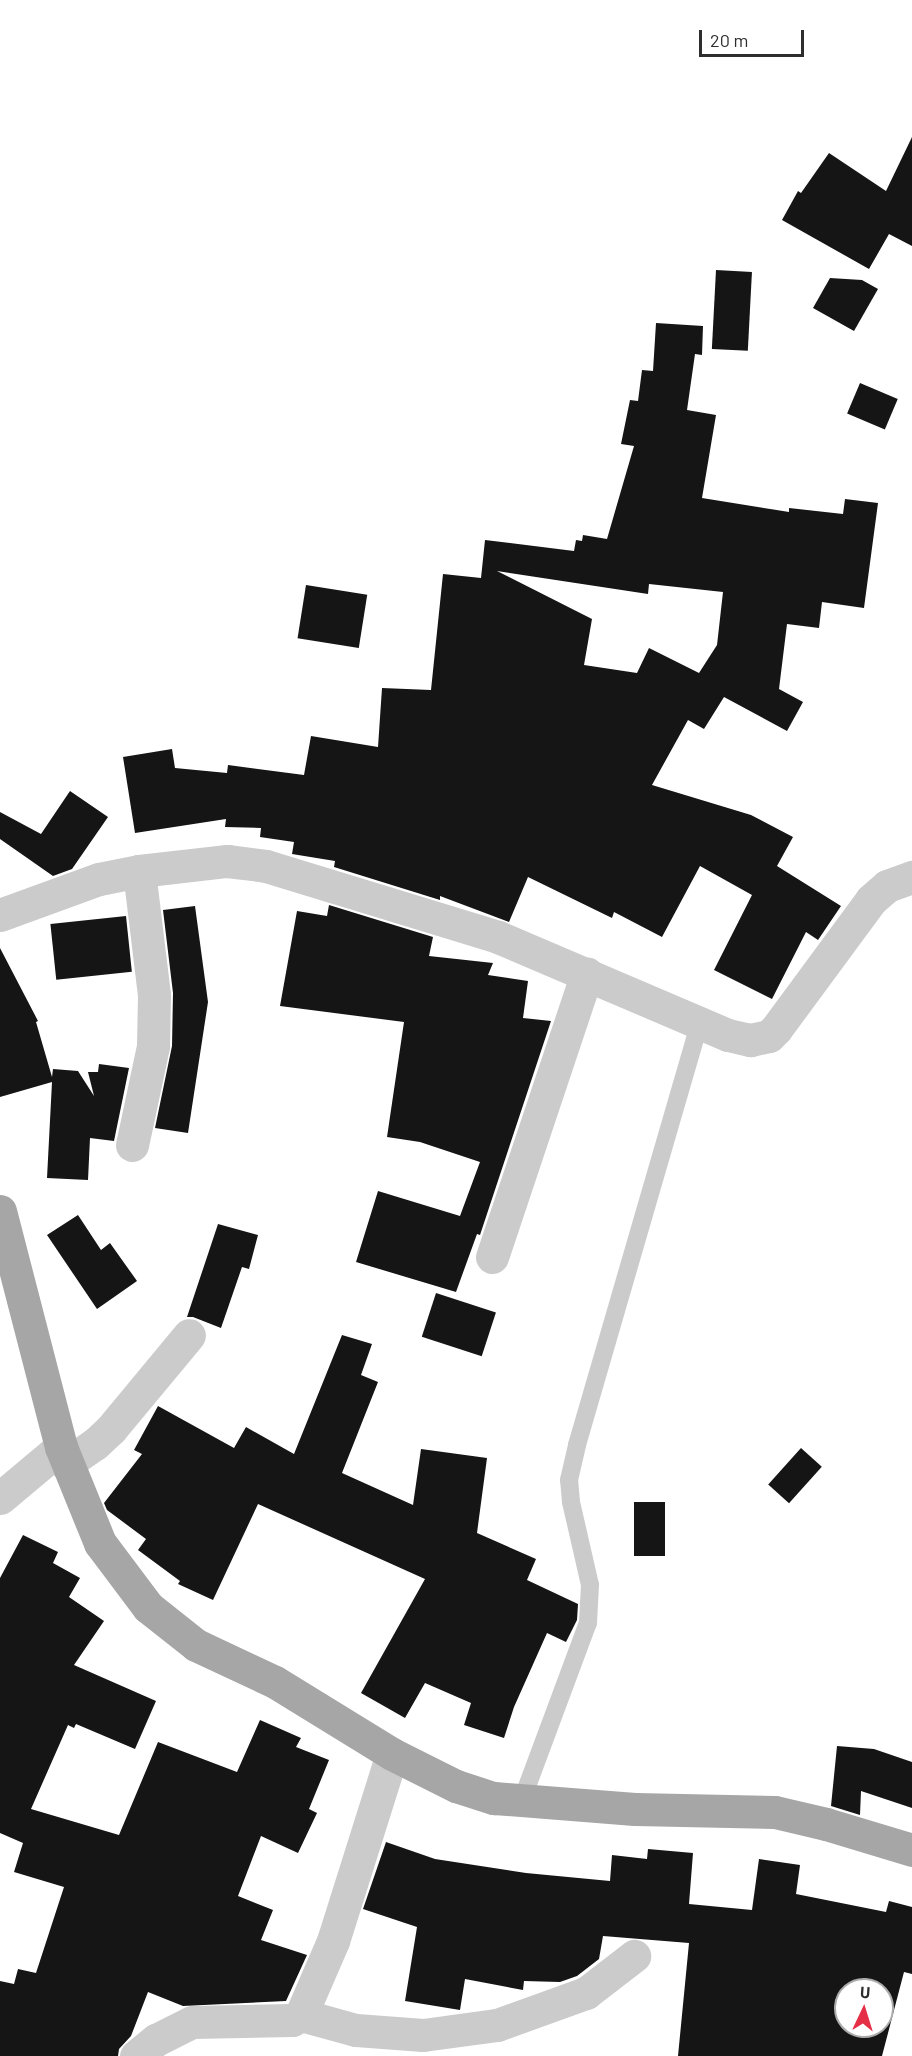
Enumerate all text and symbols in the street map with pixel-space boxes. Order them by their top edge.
scale bar [702,18,807,56]
text: 20 m [710,29,748,51]
north arrow [834,1978,894,2038]
text: U [859,1982,871,2001]

